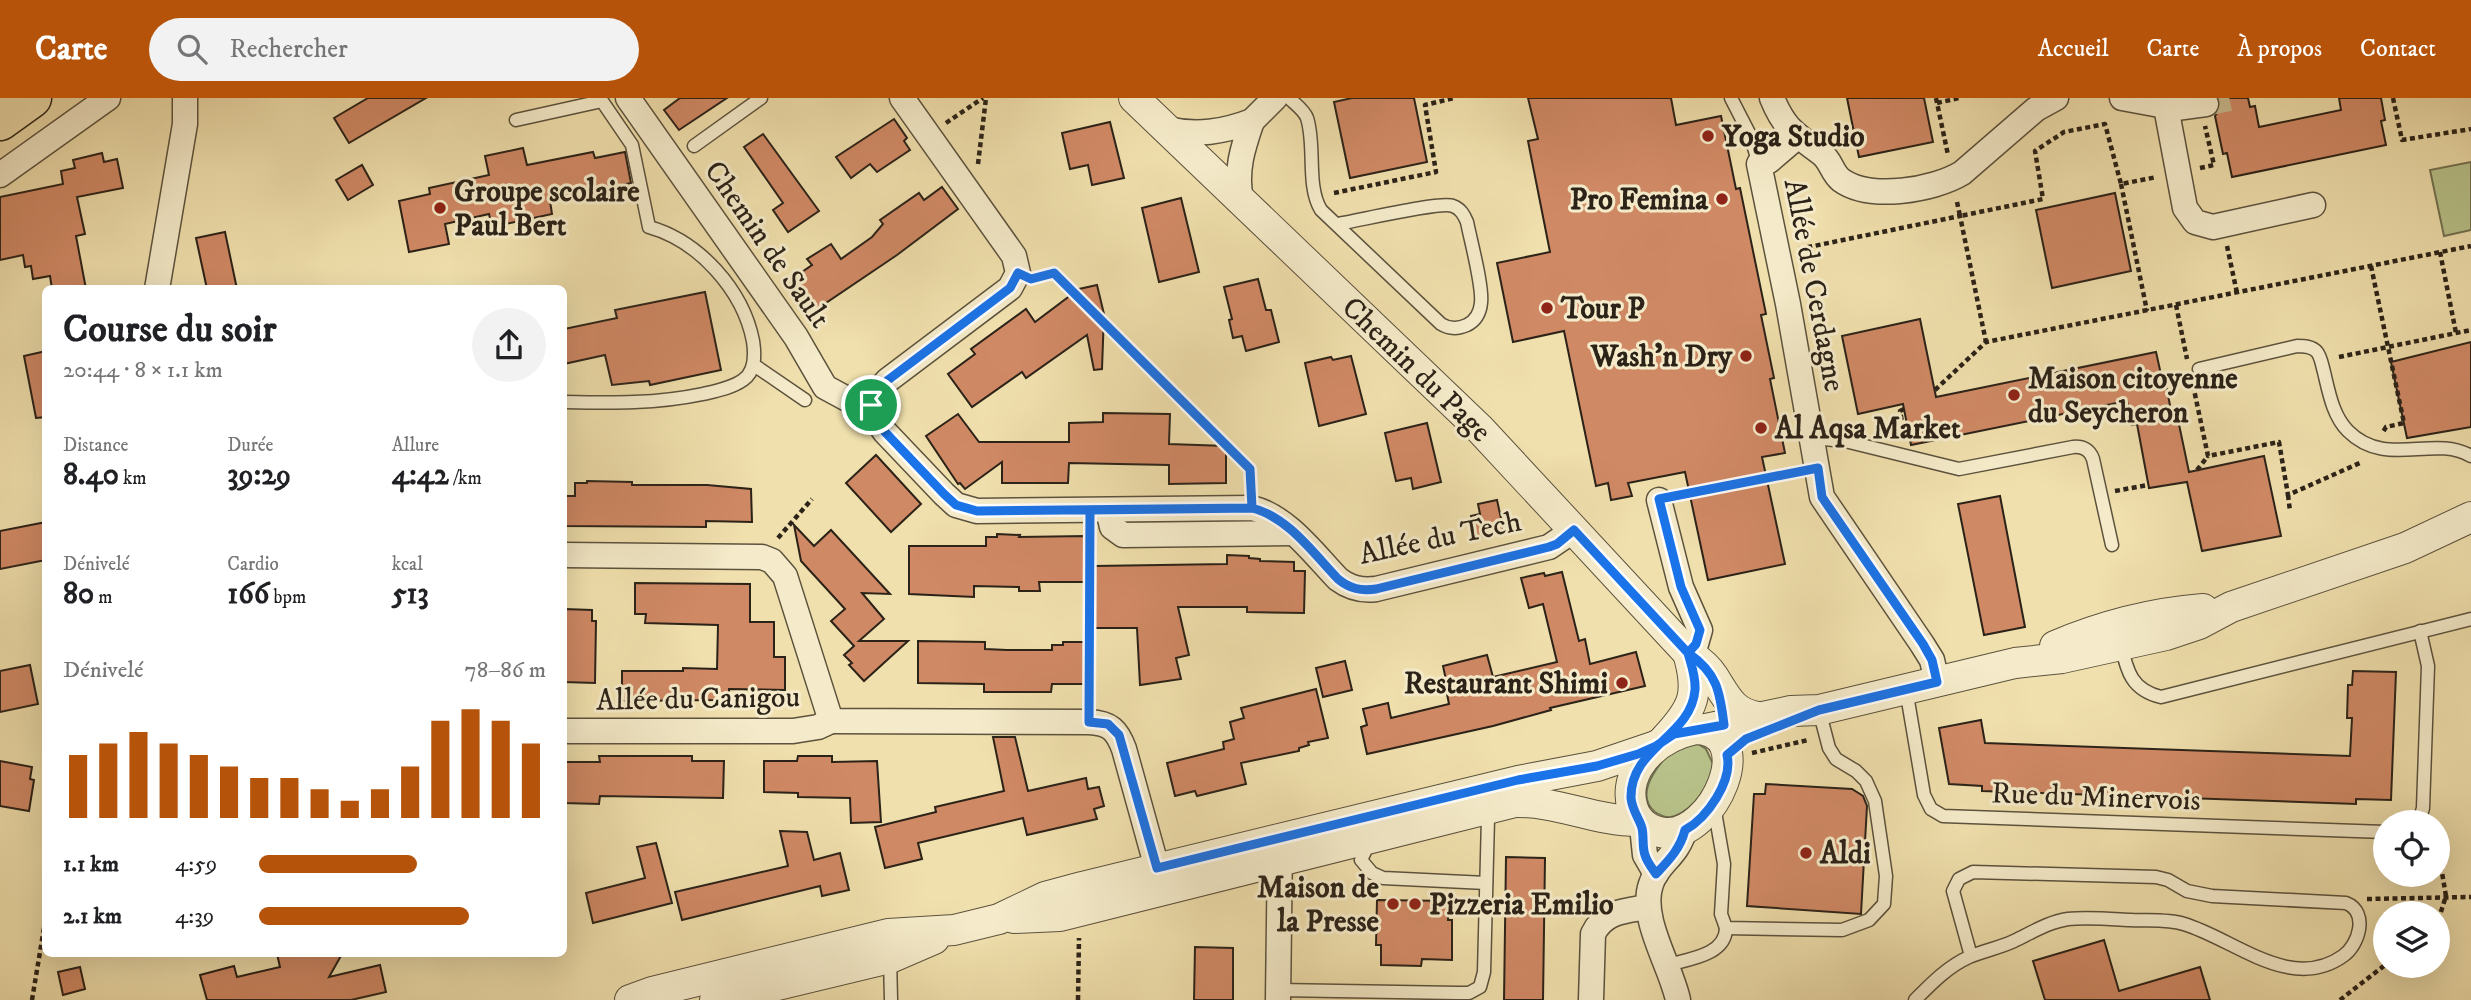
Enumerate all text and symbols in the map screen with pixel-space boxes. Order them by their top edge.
search box [149,18,639,81]
text: Carte [35,29,107,70]
icon: search [173,30,211,68]
text: Rechercher [229,33,348,66]
text: Accueil [2038,34,2109,64]
text: Carte [2147,34,2199,64]
text: À propos [2237,34,2322,64]
text: Contact [2360,34,2436,64]
place label: Yoga Studio [1721,119,1865,156]
marker: Yoga Studio [1700,128,1716,144]
street label: Chemin de Sault [695,154,838,336]
place label: Groupe scolaire Paul Bert [454,174,640,245]
street label: Allée de Cerdagne [1775,176,1852,395]
place label: Pro Femina [1570,182,1709,219]
marker: Pro Femina [1714,191,1730,207]
marker: Groupe scolaire Paul Bert [432,200,448,216]
street label: Chemin du Page [1334,290,1498,451]
place label: Tour P [1560,291,1645,328]
marker: Tour P [1539,300,1555,316]
text: Course du soir [63,306,276,354]
button: share [472,308,546,382]
place label: Wash'n Dry [1590,339,1733,376]
marker: Wash'n Dry [1738,348,1754,364]
text: 20:44 · 8 × 1.1 km [63,356,223,385]
place label: Maison citoyenne du Seycheron [2028,361,2238,432]
pin [841,375,901,435]
icon: arrive [852,386,890,424]
marker: Maison citoyenne du Seycheron [2006,387,2022,403]
place label: Al Aqsa Market [1774,411,1961,448]
marker: Al Aqsa Market [1753,420,1769,436]
text: Distance [63,434,128,457]
text: Durée [227,434,273,457]
text: Allure [392,434,439,457]
text: 8.40 [63,457,119,494]
text: 39:29 [227,457,291,494]
text: 4:42 [392,457,449,494]
text: km [119,467,147,490]
text: /km [449,467,482,490]
street label: Allée du Tech [1356,503,1525,574]
text: Dénivelé [63,553,130,576]
text: Cardio [227,553,279,576]
text: kcal [392,553,423,576]
text: 80 [63,576,94,613]
text: 166 [227,576,269,613]
text: 513 [392,576,429,613]
text: m [94,586,113,609]
text: bpm [269,586,306,609]
text: Dénivelé [63,656,144,685]
text: 78–86 m [465,656,546,685]
place label: Restaurant Shimi [1404,666,1608,703]
marker: Restaurant Shimi [1614,675,1630,691]
street label: Allée du Canigou [596,679,800,720]
street label: Rue du Minervois [1991,775,2201,820]
map controls [2373,810,2450,978]
button: locate [2373,810,2450,887]
place label: Aldi [1819,836,1871,873]
marker: Aldi [1798,845,1814,861]
text: 1.1 km [63,850,119,879]
text: 4:59 [175,850,217,879]
place label: Maison de la Presse [1257,870,1380,941]
place label: Pizzeria Emilio [1429,887,1614,924]
marker: Maison de la Presse [1385,896,1401,912]
marker: Pizzeria Emilio [1407,896,1423,912]
button: layers [2373,901,2450,978]
text: 2.1 km [63,902,122,931]
text: 4:39 [175,902,214,931]

